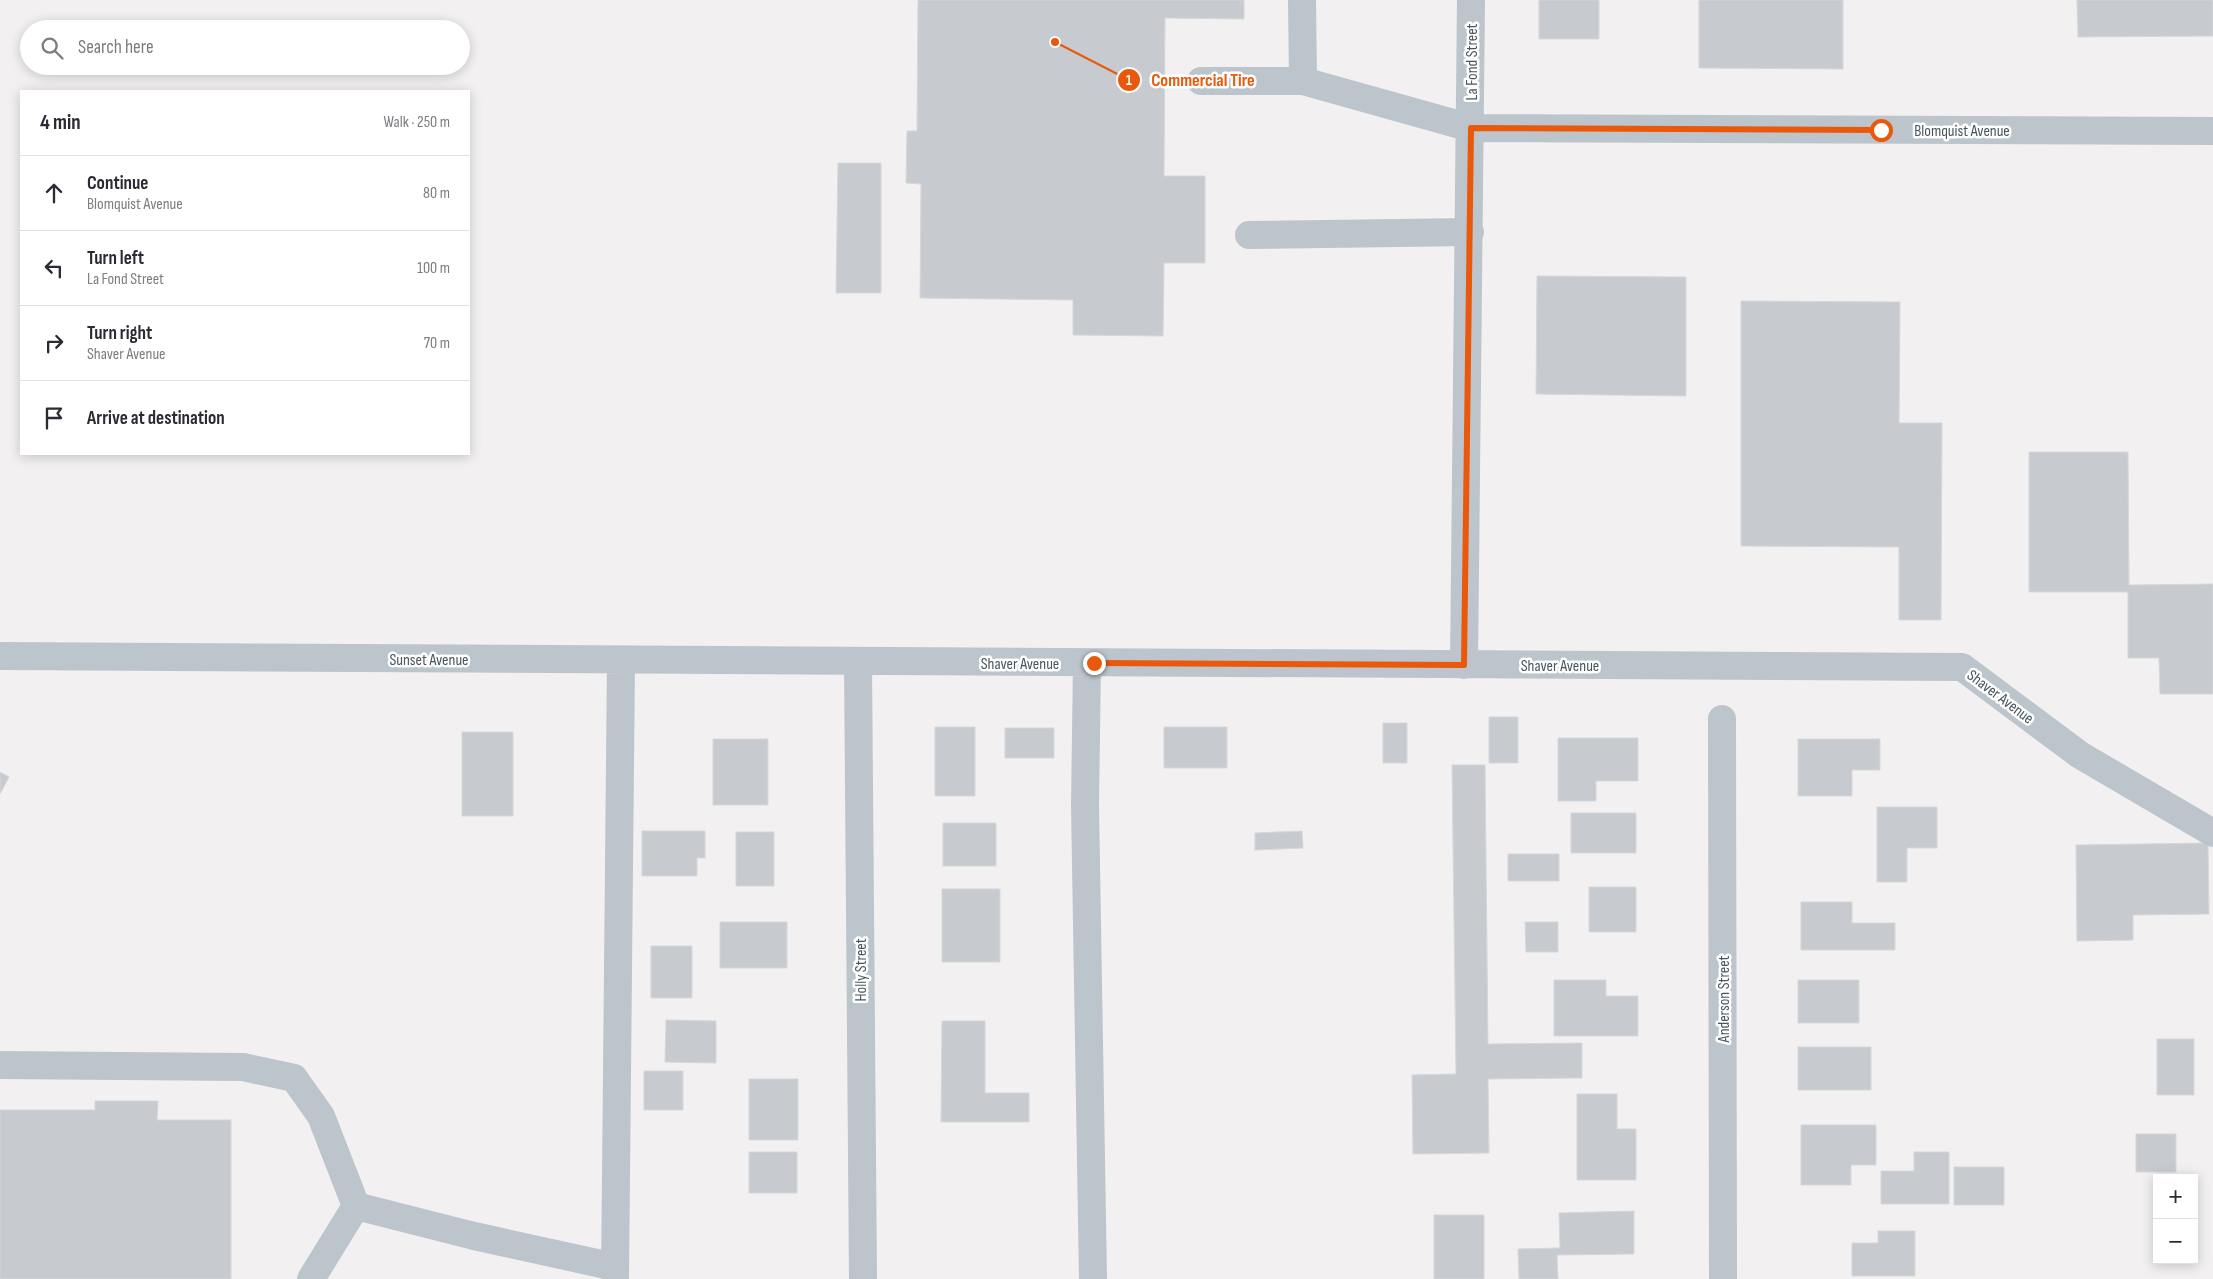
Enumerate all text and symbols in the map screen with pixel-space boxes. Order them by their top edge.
search box [20,20,470,75]
street label: La Fond Street [1463,23,1482,100]
icon: search [38,34,66,62]
text: Search here [78,36,154,59]
callout: Commercial Tire [1116,64,1265,97]
text: Commercial Tire [1151,70,1255,91]
text: 1 [1126,71,1132,90]
text: 4 min [40,110,81,135]
text: Walk · 250 m [384,113,450,132]
route start [1870,119,1893,142]
street label: Blomquist Avenue [1914,122,2010,141]
text: Continue [87,172,148,195]
icon: ahead [40,179,68,207]
text: 80 m [423,184,450,203]
text: Blomquist Avenue [87,195,183,214]
text: Turn left [87,247,144,270]
icon: left [40,254,68,282]
text: 100 m [417,259,450,278]
text: La Fond Street [87,270,164,289]
text: Turn right [87,322,152,345]
icon: right [40,329,68,357]
text: 70 m [424,334,450,353]
text: Shaver Avenue [87,345,166,364]
icon: arrive [40,404,68,432]
text: Arrive at destination [87,407,225,430]
street label: Sunset Avenue [389,651,469,670]
route end [1083,652,1106,675]
street label: Shaver Avenue [981,655,1059,674]
street label: Shaver Avenue [1521,657,1599,676]
street label: Shaver Avenue [1963,666,2037,728]
street label: Holly Street [852,938,871,1002]
street label: Anderson Street [1715,955,1734,1044]
map controls [2153,1174,2198,1264]
button: + [2153,1174,2198,1219]
button: − [2153,1219,2198,1264]

